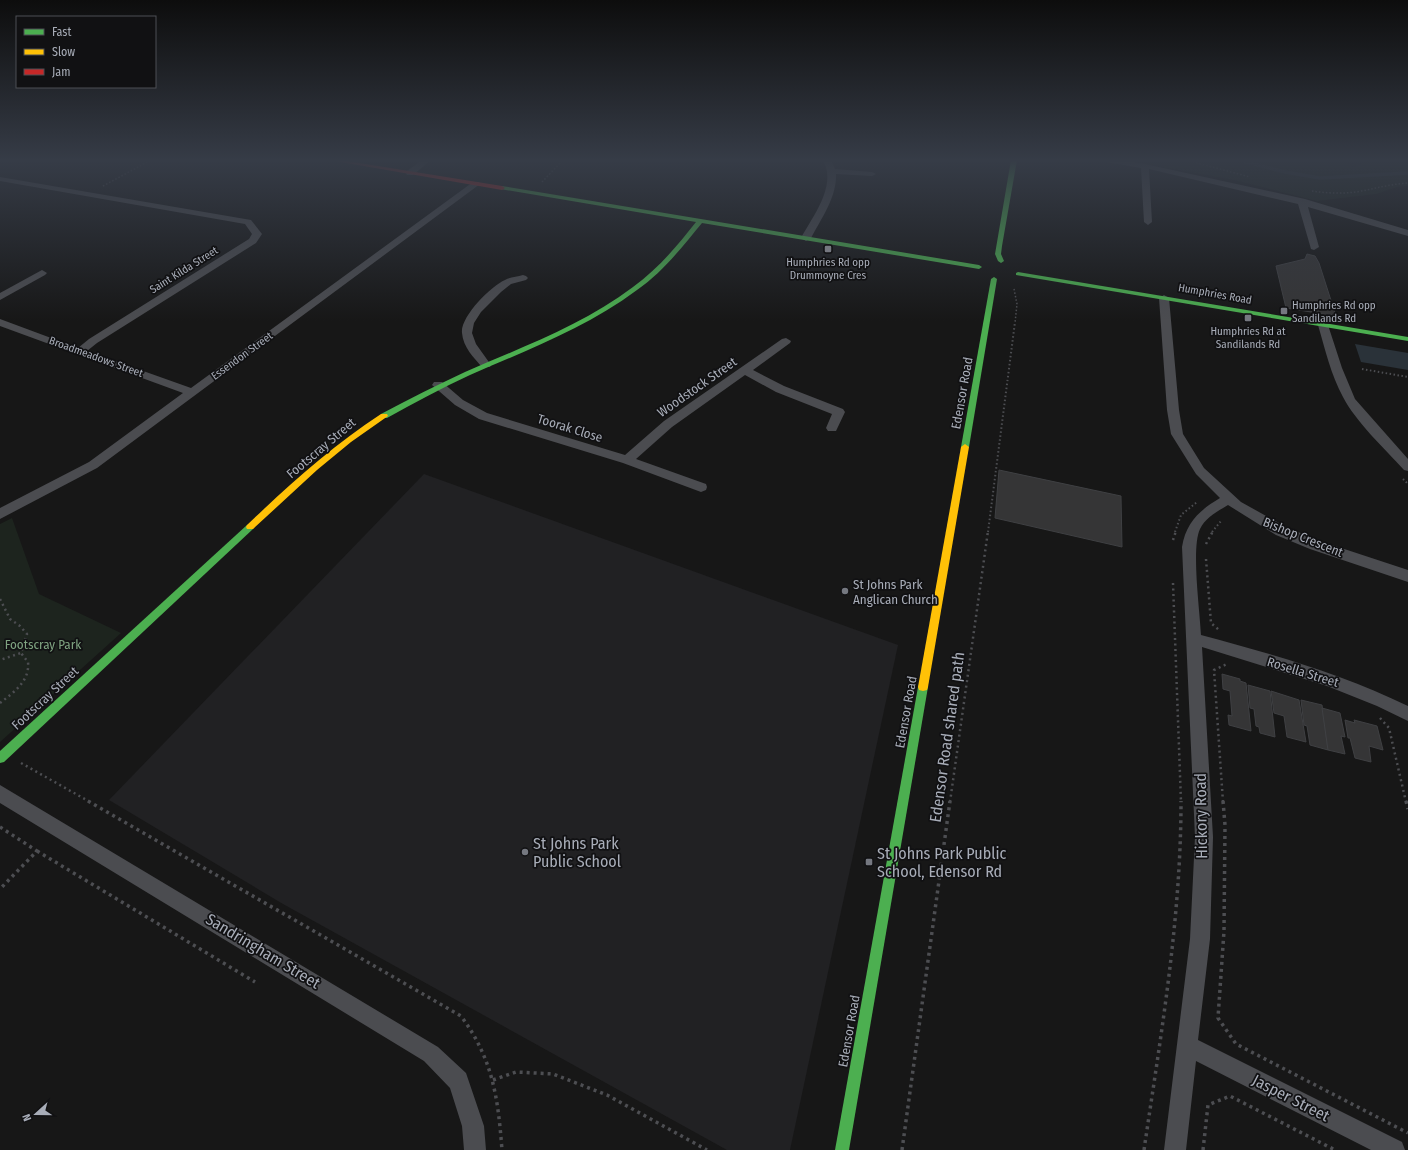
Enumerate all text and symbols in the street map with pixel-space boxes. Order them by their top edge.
legend [16,16,156,88]
text: Fast [52,25,71,39]
text: Slow [52,45,75,59]
text: Jam [52,65,70,79]
street label: Saint Kilda Street [147,244,221,296]
marker: Humphries Rd opp Drummoyne Cres [823,244,833,254]
place label: Humphries Rd opp Drummoyne Cres [786,256,870,282]
street label: Humphries Road [1177,281,1253,307]
place label: Humphries Rd opp Sandilands Rd [1292,299,1376,325]
marker: Humphries Rd opp Sandilands Rd [1279,306,1289,316]
marker: Humphries Rd at Sandilands Rd [1243,313,1253,323]
place label: Humphries Rd at Sandilands Rd [1210,325,1286,351]
street label: Essendon Street [209,329,276,383]
street label: Broadmeadows Street [47,334,145,380]
street label: Woodstock Street [654,354,740,420]
street label: Edensor Road [948,356,976,430]
street label: Toorak Close [536,411,604,445]
street label: Footscray Street [283,414,359,481]
street label: Bishop Crescent [1261,514,1346,560]
place label: St Johns Park Anglican Church [853,577,938,607]
marker: St Johns Park Anglican Church [840,586,850,596]
park label: Footscray Park [5,637,82,652]
street label: Edensor Road shared path [926,651,968,823]
street label: Rosella Street [1265,654,1341,690]
street label: Footscray Street [9,663,82,733]
street label: Edensor Road [892,675,920,749]
street label: Hickory Road [1191,773,1211,859]
place label: St Johns Park Public School [533,834,621,871]
place label: St Johns Park Public School, Edensor Rd [877,844,1006,881]
marker: St Johns Park Public School [520,847,530,857]
marker: St Johns Park Public School, Edensor Rd [864,857,874,867]
street label: Sandringham Street [202,909,324,993]
street label: Edensor Road [835,994,863,1068]
street label: Jasper Street [1249,1070,1333,1126]
north arrow [16,1094,56,1134]
text: N [20,1112,34,1123]

